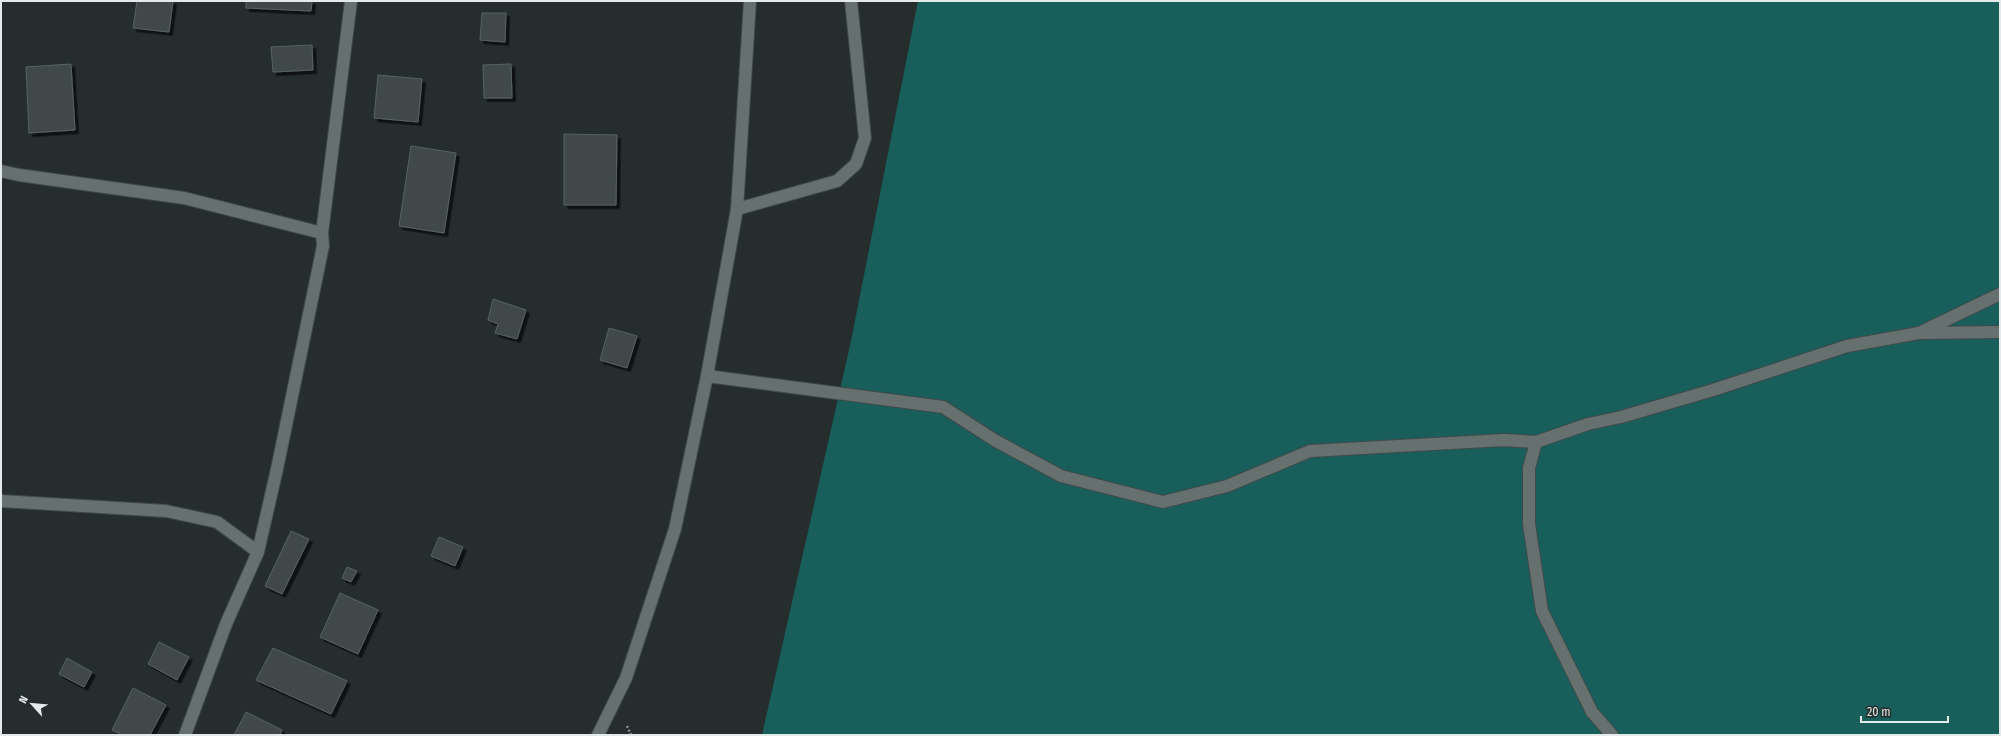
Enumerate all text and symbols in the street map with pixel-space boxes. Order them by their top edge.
north arrow [12,684,52,724]
text: N [16,694,31,706]
scale bar [1861,698,1948,724]
text: 20 m [1867,705,1891,719]

